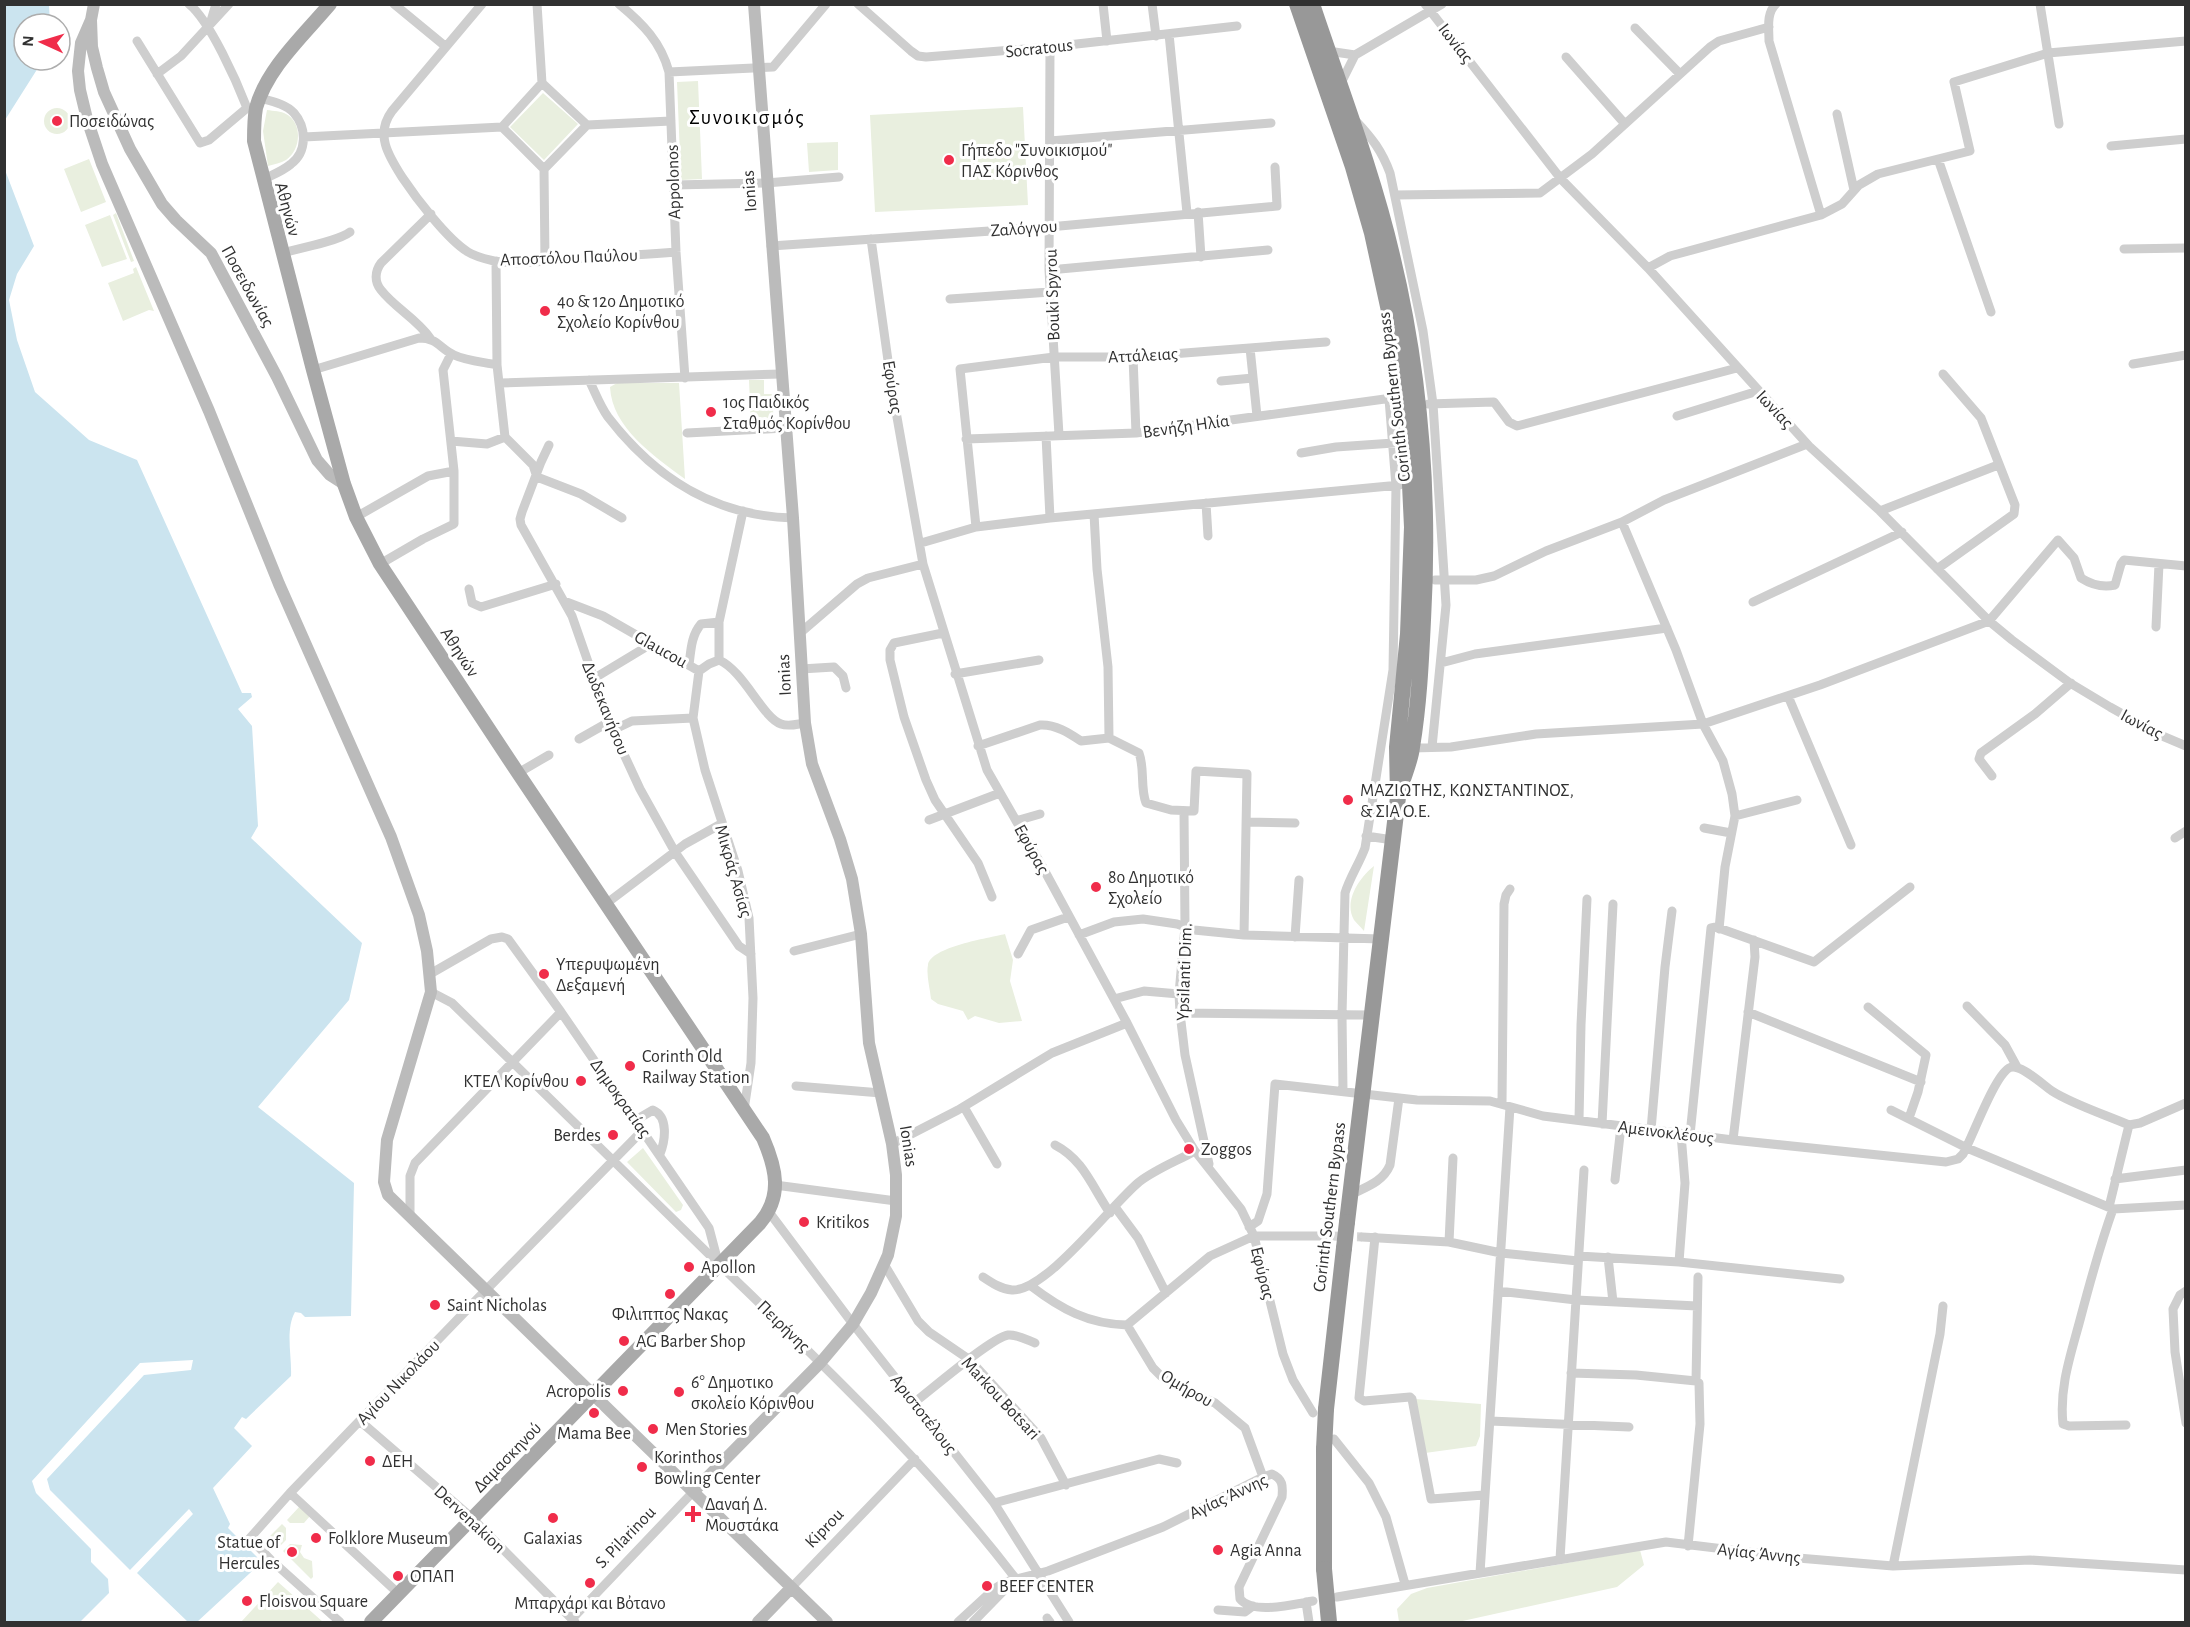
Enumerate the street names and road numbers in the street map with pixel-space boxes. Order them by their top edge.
street label: Ιωνίας [1434,20,1477,67]
street label: Socratous [1004,36,1074,61]
street label: Appolonos [664,144,684,220]
street label: Ionias [740,169,760,212]
street label: Αθηνών [271,180,303,239]
street label: Ζαλόγγου [990,218,1058,240]
street label: Ποσειδωνίας [217,242,278,330]
street label: Αποστόλου Παύλου [500,247,638,269]
street label: Bouki Spyrou [1042,249,1064,341]
street label: Corinth Southern Bypass [1376,311,1414,483]
street label: Αττάλειας [1108,345,1179,367]
street label: Εφύρας [879,359,905,415]
street label: Ιωνίας [1752,386,1797,432]
street label: Βενήζη Ηλία [1141,411,1231,442]
street label: Αθηνών [437,625,482,681]
street label: Glaucou [631,628,690,672]
street label: Ionias [775,654,795,696]
street label: Δωδεκανήσου [578,659,632,758]
street label: Ιωνίας [2117,705,2166,743]
street label: Εφύρας [1010,822,1052,877]
street label: Μικράς Ασίας [711,823,756,920]
street label: Ypsilanti Dim. [1174,923,1196,1021]
street label: Δημοκρατίας [586,1055,655,1141]
street label: Αμεινοκλέους [1617,1118,1715,1148]
street label: Corinth Southern Bypass [1311,1121,1349,1293]
street label: Ionias [896,1124,920,1168]
street label: Εφύρας [1247,1245,1277,1301]
street label: Πειρήνης [754,1298,813,1356]
street label: Αγίου Νικολάου [353,1336,444,1429]
street label: Markou Botsari [958,1354,1043,1444]
street label: Ομήρου [1158,1367,1215,1411]
street label: Αριστοτέλους [887,1371,960,1458]
street label: Δαμασκηνού [470,1419,545,1496]
street label: Αγίας Άννης [1186,1470,1270,1523]
street label: Dervenakion [430,1483,508,1557]
street label: S. Pilarinou [592,1503,659,1572]
street label: Kiprou [802,1506,848,1552]
street label: Αγίας Άννης [1716,1540,1802,1567]

